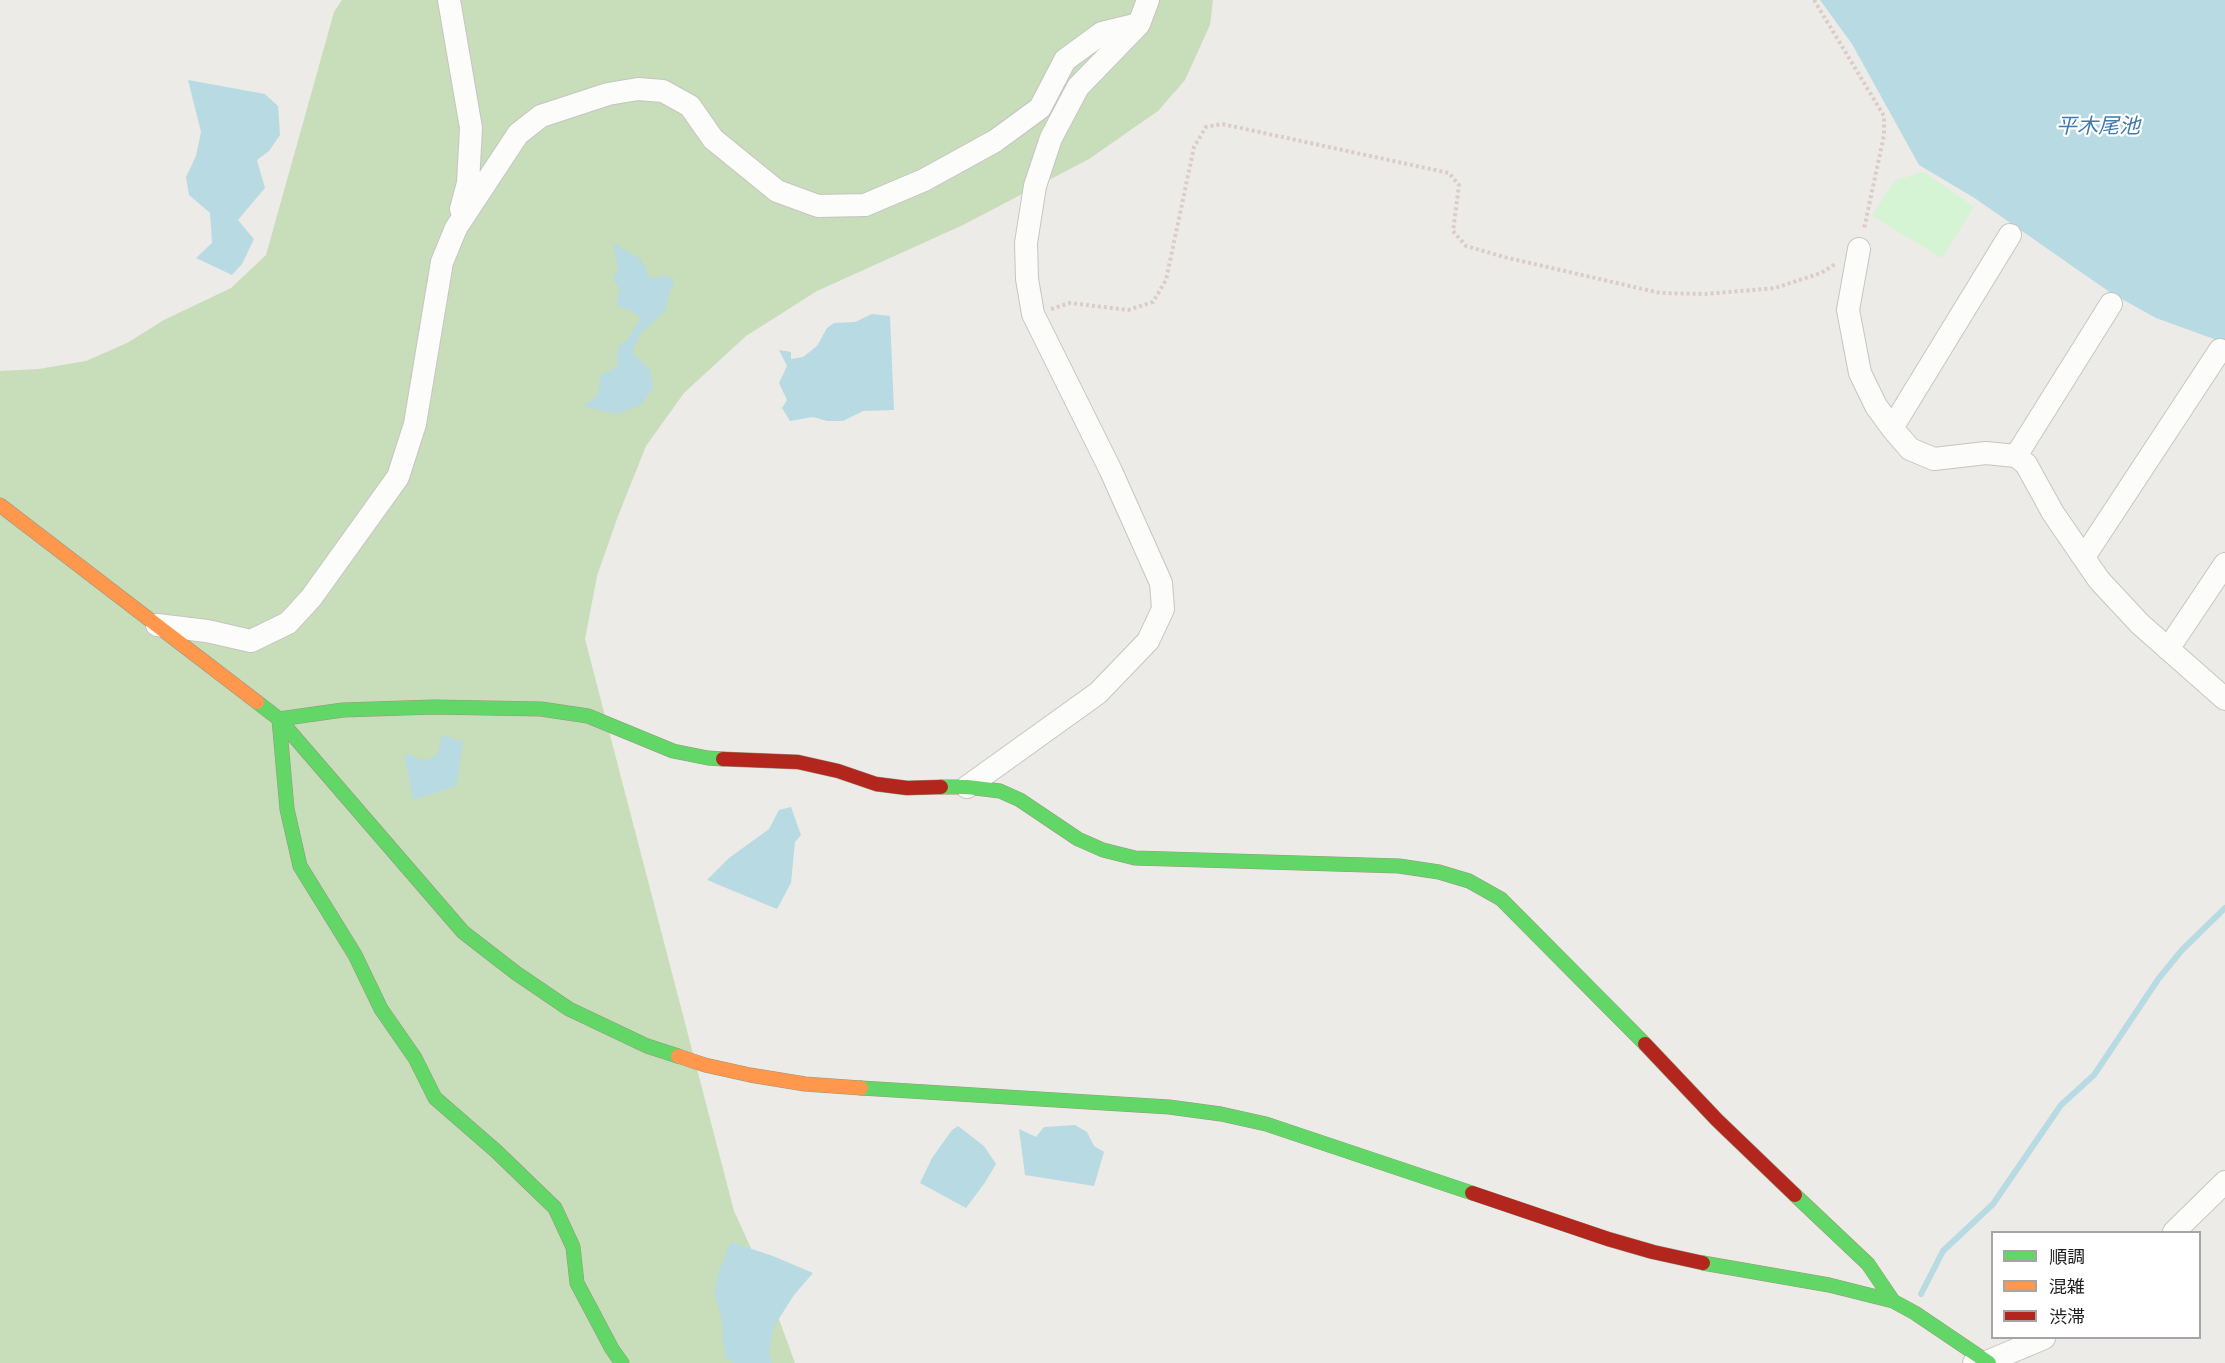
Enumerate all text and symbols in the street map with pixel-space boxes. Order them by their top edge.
water label: 平木尾池 [2056,115,2140,141]
legend [1991,1231,2201,1339]
text: 順調 [2049,1245,2085,1270]
text: 混雑 [2049,1275,2085,1300]
text: 渋滞 [2049,1305,2085,1330]

